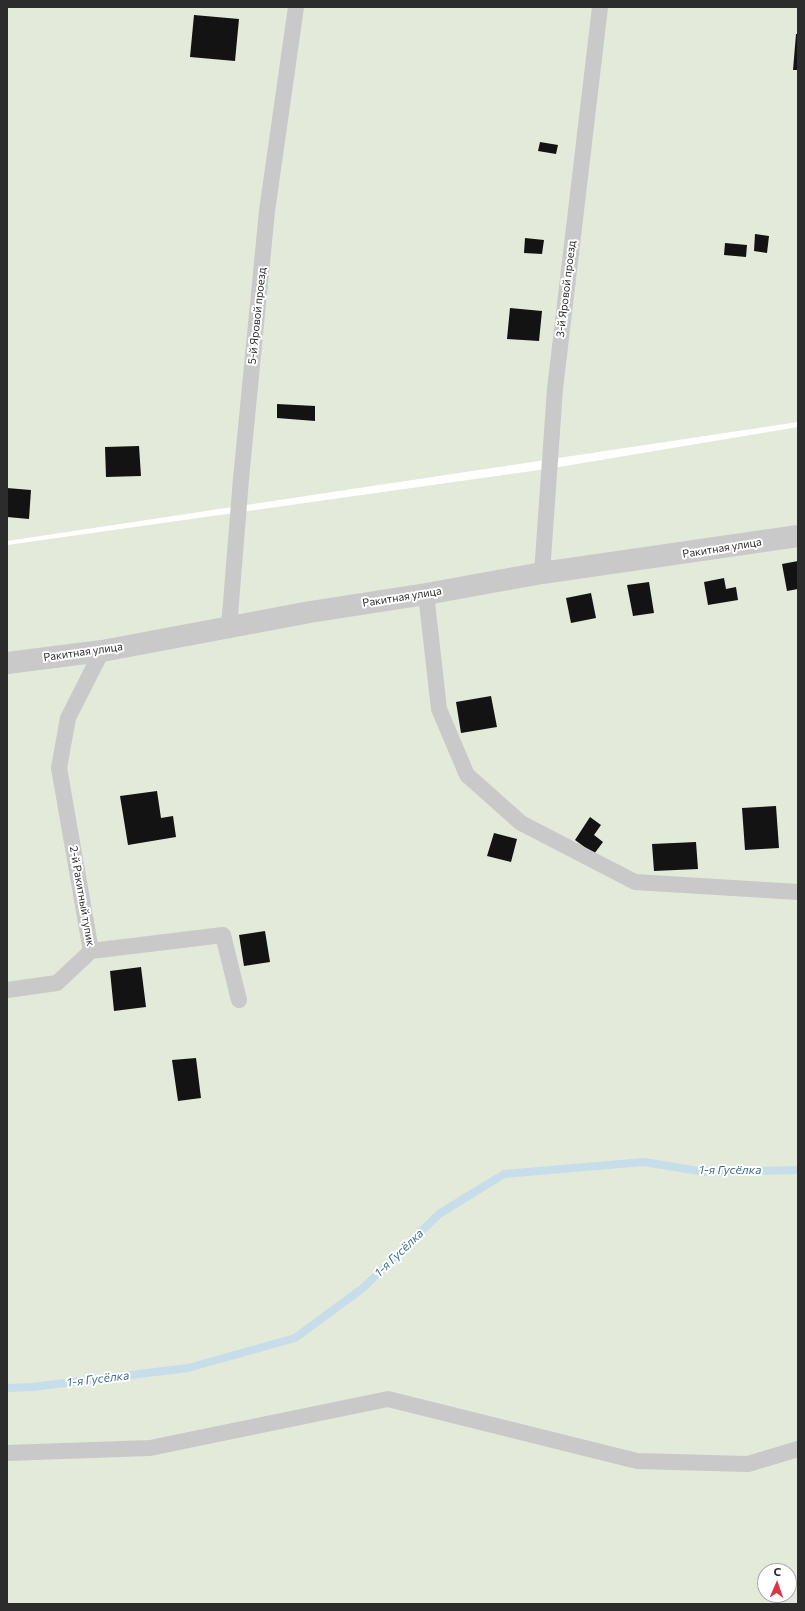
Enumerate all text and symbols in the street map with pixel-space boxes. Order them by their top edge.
street label: 3-й Яровой проезд [554,240,578,338]
street label: 5-й Яровой проезд [245,267,269,365]
street label: Ракитная улица [682,535,762,561]
street label: Ракитная улица [362,584,442,610]
street label: Ракитная улица [43,640,123,664]
street label: 2-й Ракитный тупик [67,845,97,947]
water label: 1-я Гусёлка [699,1163,761,1177]
water label: 1-я Гусёлка [371,1226,427,1280]
water label: 1-я Гусёлка [66,1368,130,1390]
north arrow [757,1563,797,1603]
text: С [773,1565,781,1578]

